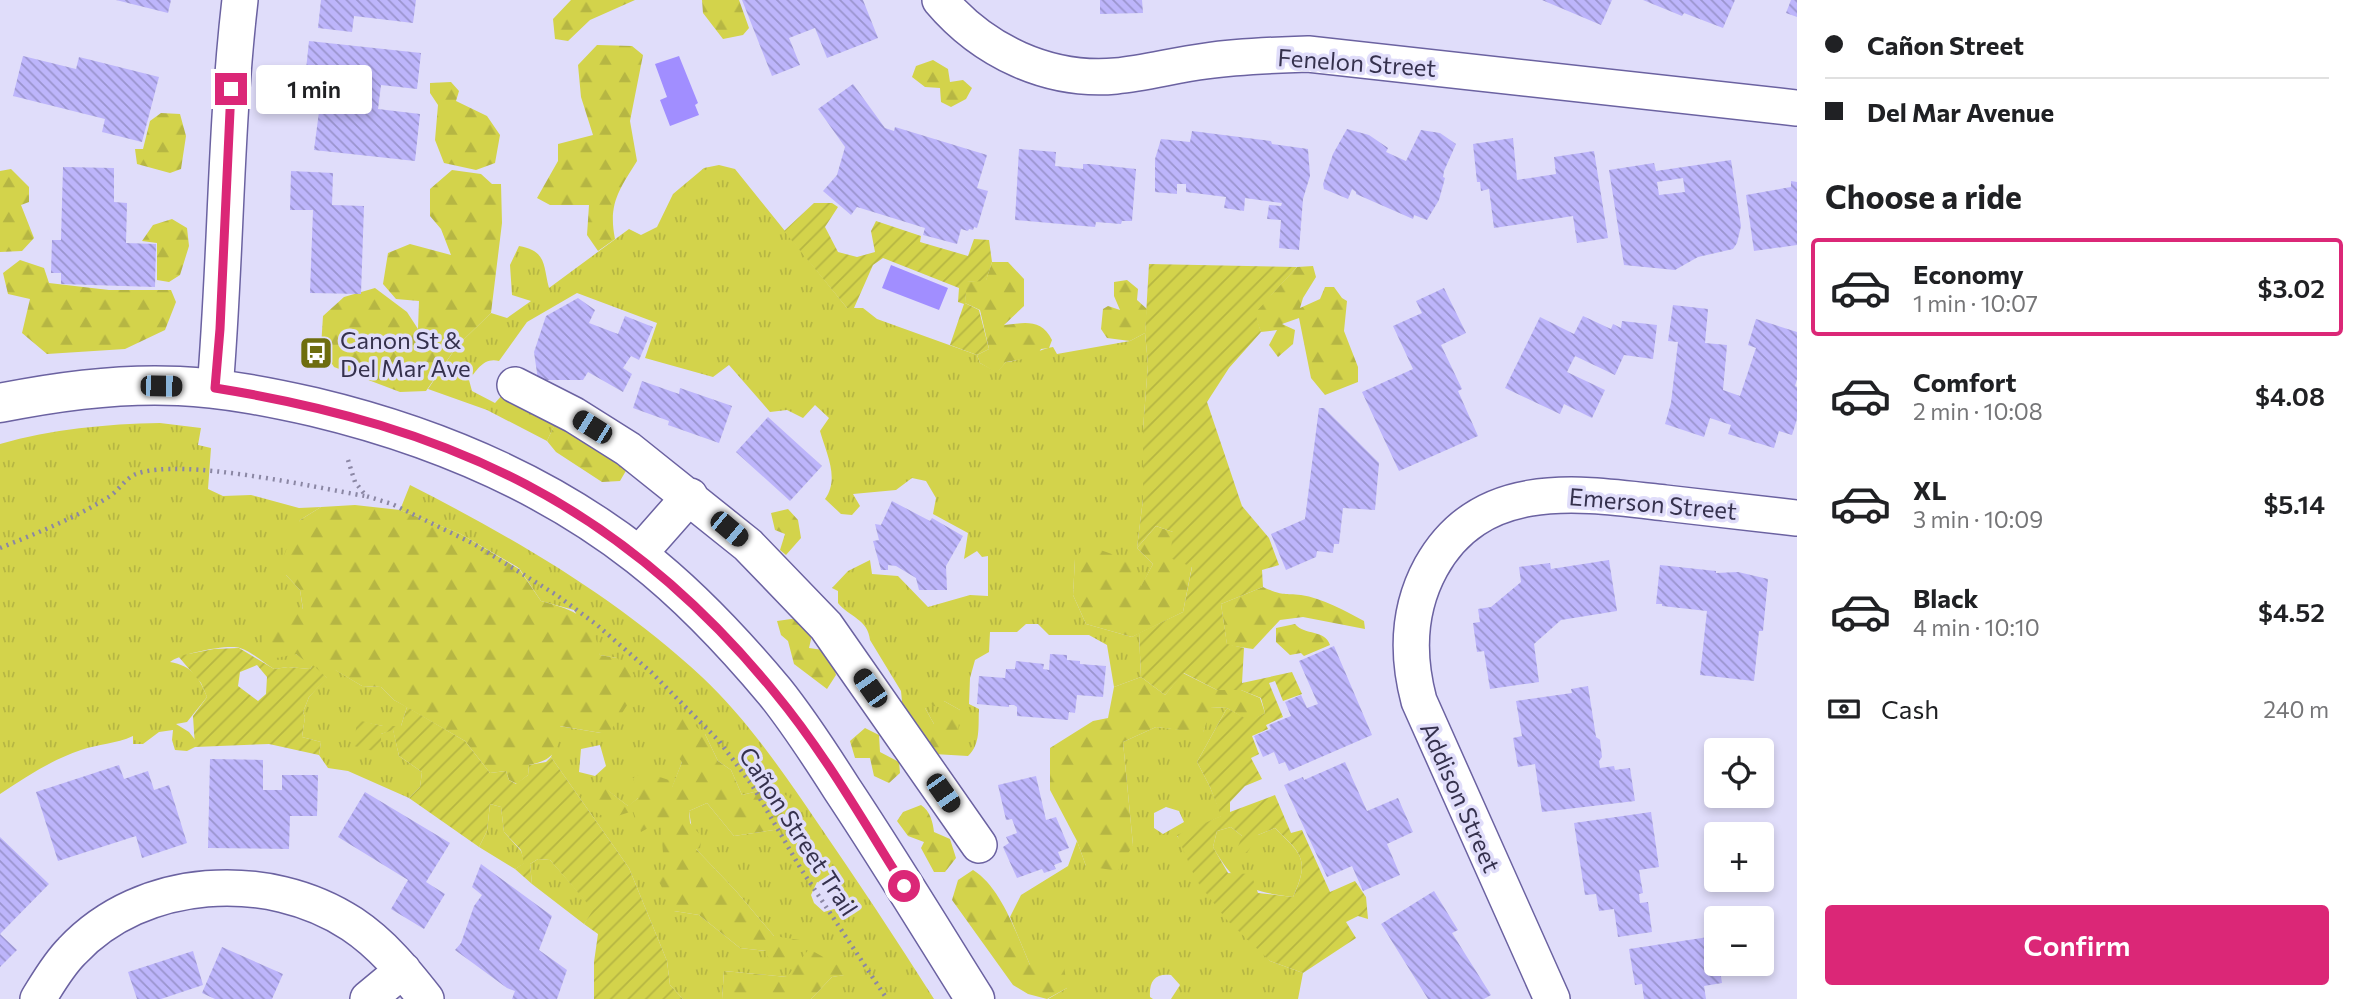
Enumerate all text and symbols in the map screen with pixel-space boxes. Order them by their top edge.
text: Cañon Street [1867,29,2024,60]
street label: Fenelon Street [1277,42,1437,82]
callout: 1 min [256,64,371,114]
route end [215,73,247,105]
text: 1 min [287,75,341,103]
text: Del Mar Avenue [1867,96,2054,127]
text: Choose a ride [1825,176,2022,216]
icon: car [1829,256,1892,319]
text: Economy [1913,258,2024,289]
text: $3.02 [2258,272,2325,303]
text: 1 min · 10:07 [1913,289,2038,317]
place label: Canon St & Del Mar Ave [340,325,471,382]
bus stop icon: Canon St & Del Mar Ave [297,334,335,372]
icon: car [1829,364,1892,427]
text: Comfort [1913,366,2016,397]
car [140,375,183,397]
text: $4.08 [2255,380,2325,411]
text: 2 min · 10:08 [1913,397,2043,425]
car [569,407,616,447]
icon: car [1829,472,1892,535]
text: XL [1913,474,1947,505]
street label: Emerson Street [1568,481,1738,525]
text: $5.14 [2263,488,2325,519]
text: 3 min · 10:09 [1913,505,2043,533]
car [707,507,752,551]
icon: car [1829,580,1892,643]
text: Black [1913,582,1979,613]
text: $4.52 [2258,596,2325,627]
text: 4 min · 10:10 [1913,613,2040,641]
car [850,665,891,711]
icon: cash [1825,690,1863,728]
text: Cash [1881,693,1939,724]
text: 240 m [2263,695,2329,723]
street label: Addison Street [1415,717,1507,877]
map controls [1704,738,1774,976]
button: locate [1704,738,1774,808]
street label: Cañon Street Trail [734,741,864,921]
car [923,770,964,816]
button: + [1704,822,1774,892]
route start [888,870,920,902]
button: Confirm [1825,905,2329,985]
button: − [1704,906,1774,976]

